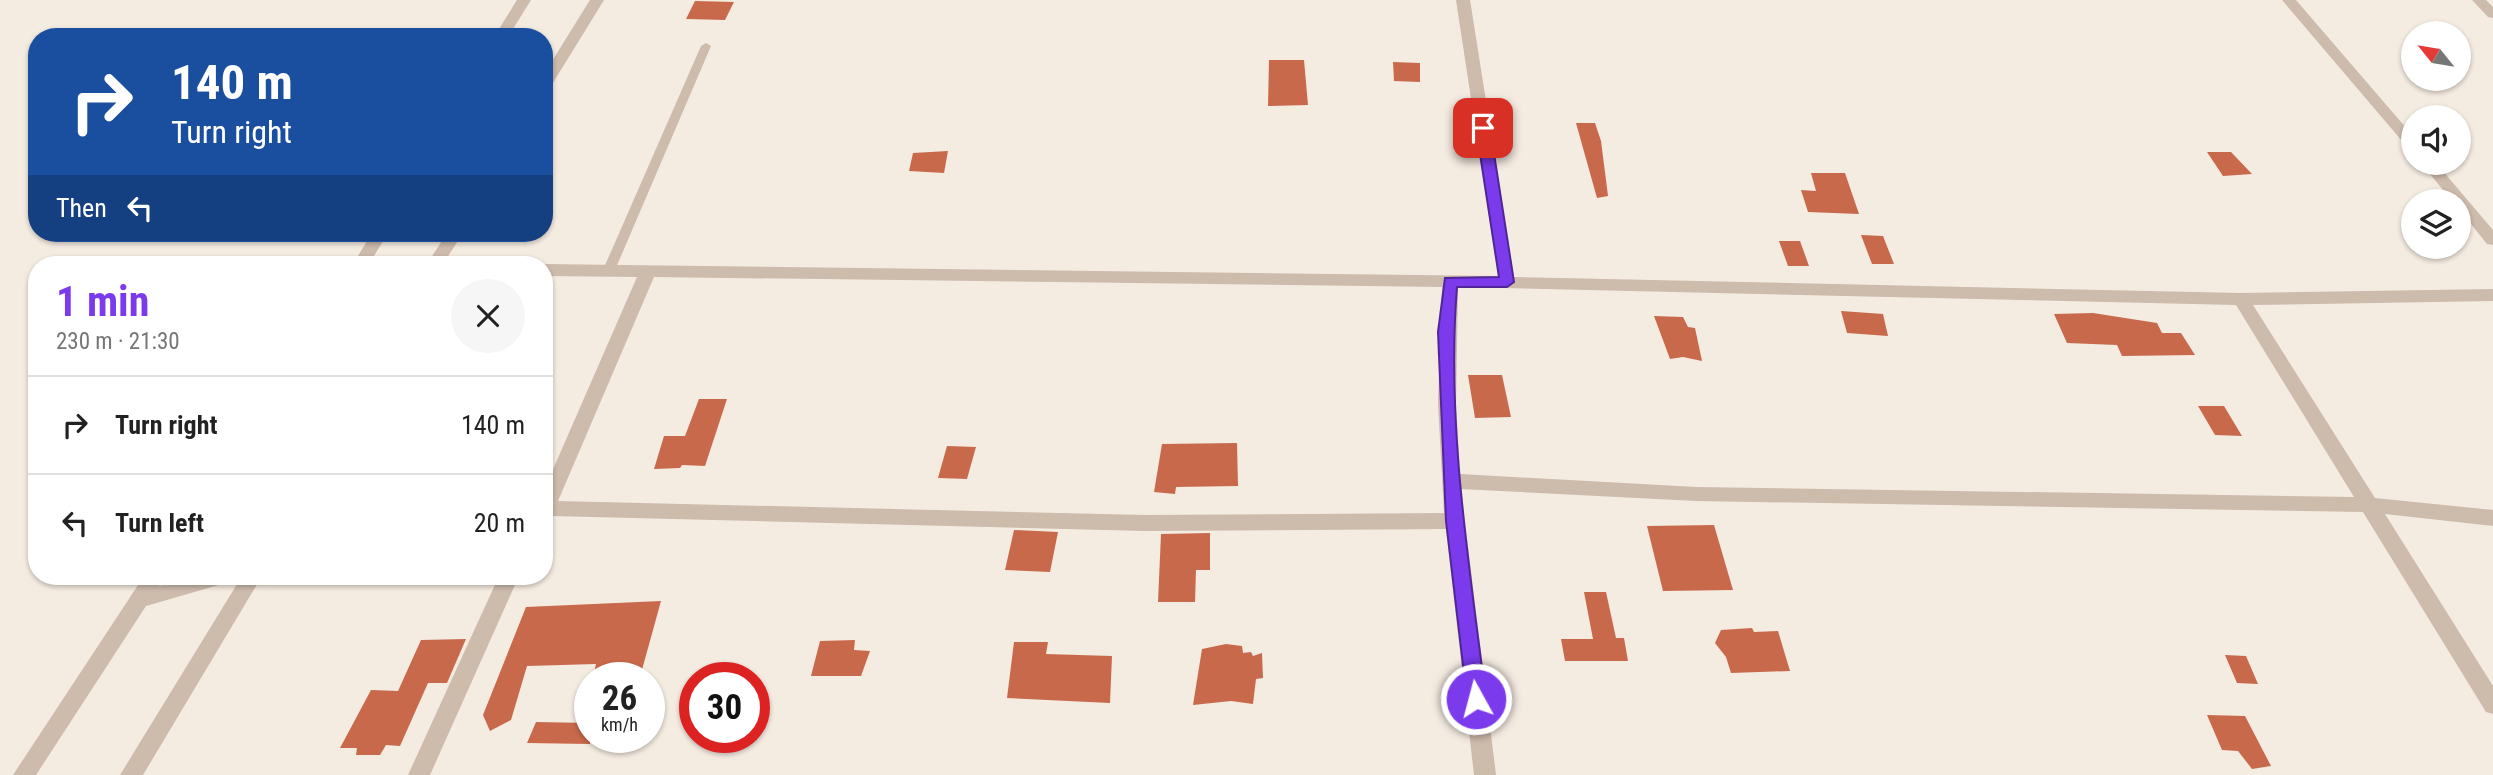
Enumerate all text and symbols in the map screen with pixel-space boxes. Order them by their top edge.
north arrow [2401,21,2471,91]
map controls [2401,21,2471,259]
text: 140 m [171,54,293,111]
icon: right [56,56,147,147]
pin [1453,98,1513,158]
button: sound [2401,105,2471,175]
icon: arrive [1464,109,1502,147]
text: Turn right [171,113,292,151]
icon: left [121,189,159,227]
button: layers [2401,189,2471,259]
text: Then [56,193,107,223]
text: 1 min [56,277,149,326]
button: close [451,279,525,353]
text: 230 m · 21:30 [56,328,180,355]
icon: right [56,406,94,444]
text: Turn right [115,410,217,440]
text: 140 m [461,410,525,440]
icon: left [56,504,94,542]
text: Turn left [115,508,204,538]
text: 20 m [474,508,525,538]
speed limit sign: 30 [679,662,770,753]
position arrow [1439,662,1513,736]
text: 26 [602,678,637,719]
text: km/h [601,714,638,735]

